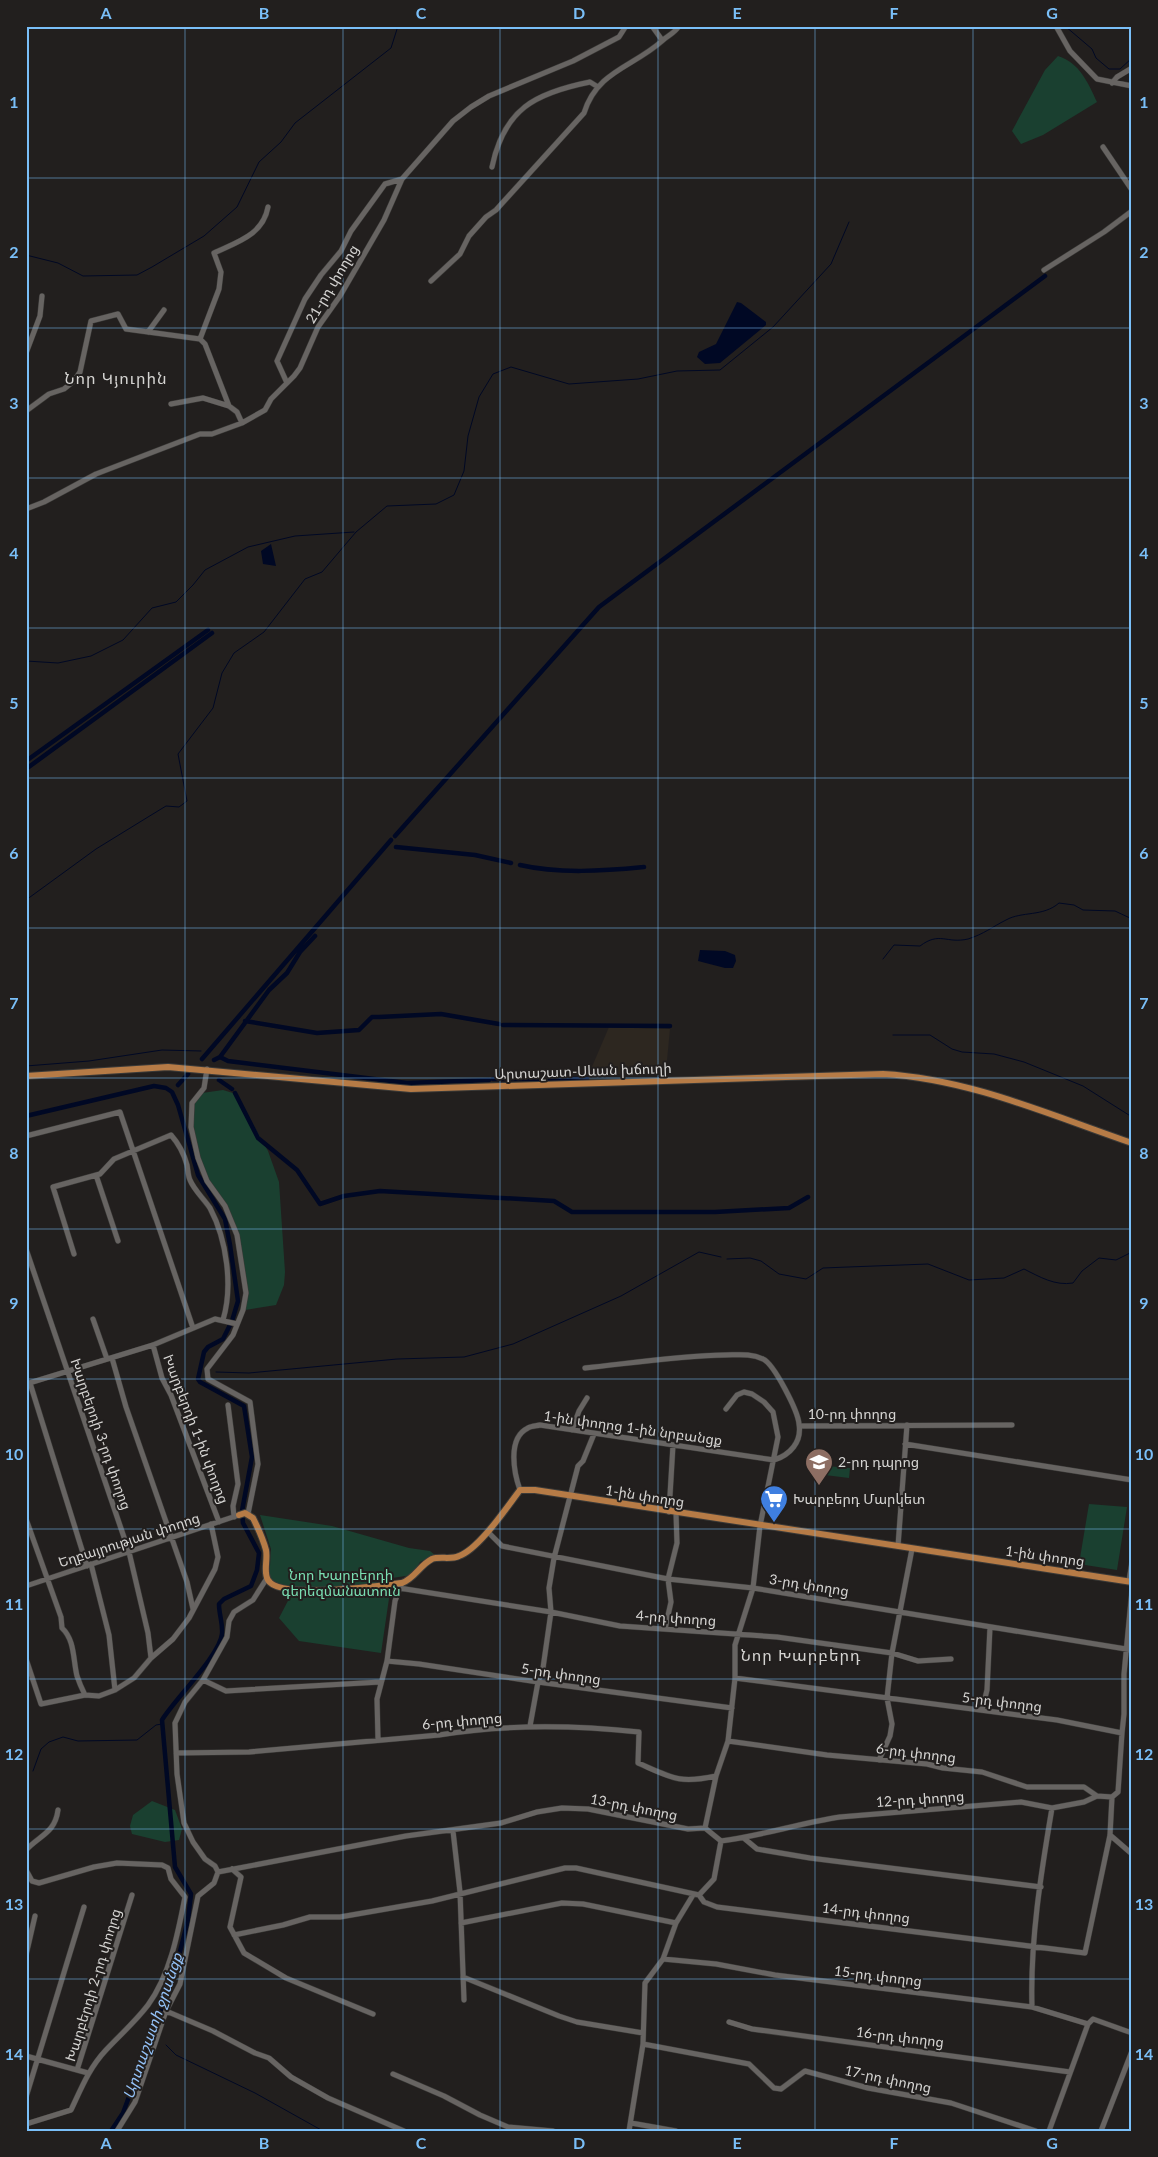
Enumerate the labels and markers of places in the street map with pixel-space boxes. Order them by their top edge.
school or university icon: 2-րդ դպրոց [804,1447,834,1486]
place label: 2-րդ դպրոց [838,1453,919,1470]
supermarket icon: Խարբերդ Մարկետ [759,1484,789,1523]
place label: Խարբերդ Մարկետ [793,1490,925,1507]

